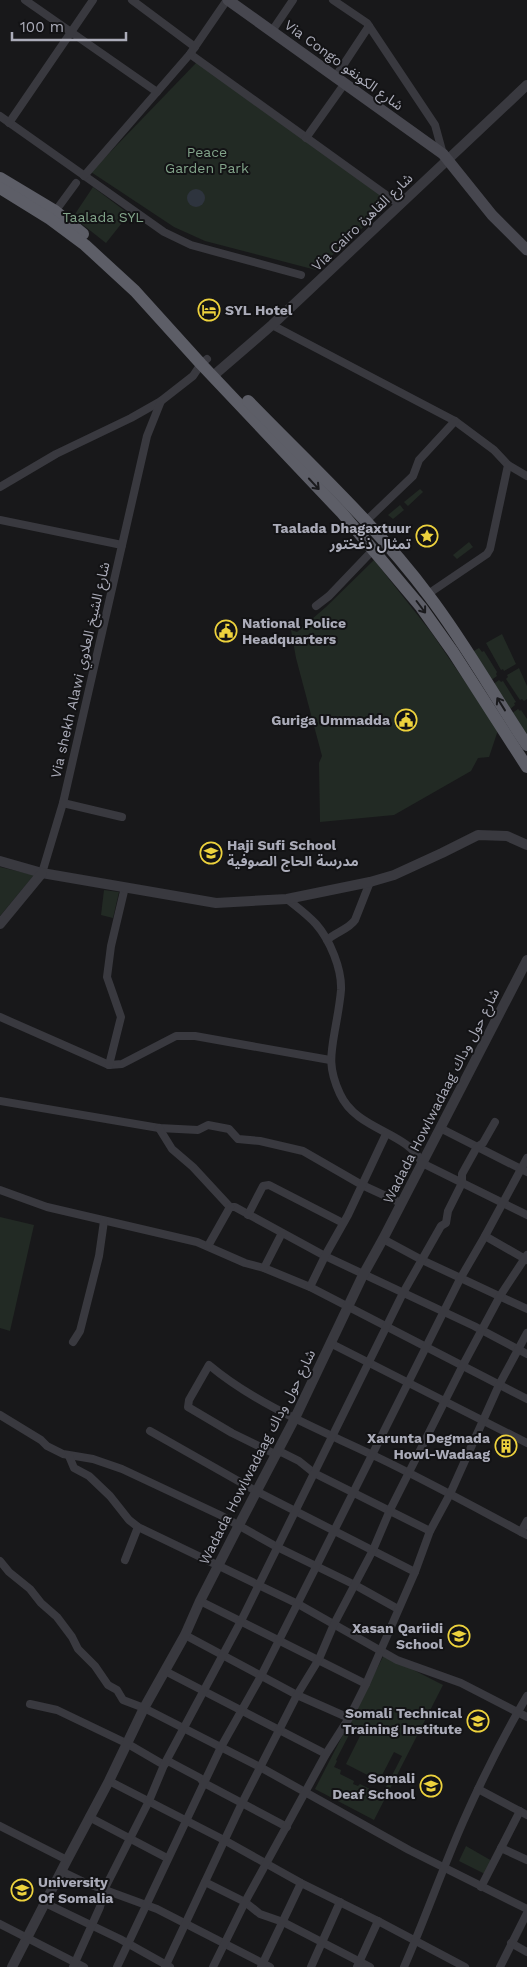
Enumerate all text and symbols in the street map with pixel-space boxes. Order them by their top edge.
scale bar [12,10,126,42]
street label: Via Congo شارع الكونغو [280,17,407,116]
text: 100 m [20,18,64,36]
park label: Peace Garden Park [165,144,249,176]
street label: Via Cairo شارع القاهرة [308,170,418,276]
park label: Taalada SYL [62,209,144,225]
hotel icon: SYL Hotel [197,298,221,322]
place label: SYL Hotel [225,302,293,318]
one-way arrow [308,477,320,490]
place label: Taalada Dhagaxtuur تمثال ذغختور [273,520,411,553]
place icon: Taalada Dhagaxtuur تمثال ذغختور [415,524,439,548]
street label: Via shekh Alawi شارع الشيخ العلاوي [47,560,116,780]
one-way arrow [415,600,426,613]
place label: National Police Headquarters [242,615,346,647]
public building icon: National Police Headquarters [214,619,238,643]
one-way arrow [495,697,506,711]
public building icon: Guriga Ummadda [394,708,418,732]
place label: Guriga Ummadda [271,712,391,728]
place label: Haji Sufi School مدرسة الحاج الصوفية [227,837,359,872]
school or university icon: Haji Sufi School مدرسة الحاج الصوفية [199,841,223,865]
street label: Wadada Howlwadaag شارع حول وداك [380,986,505,1208]
street label: Wadada Howlwadaag شارع حول وداك [196,1347,321,1569]
place label: Xarunta Degmada Howl-Wadaag [367,1430,491,1462]
building icon: Xarunta Degmada Howl-Wadaag [494,1434,518,1458]
place label: Xasan Qariidi School [352,1620,443,1652]
school or university icon: Xasan Qariidi School [447,1624,471,1648]
place label: Somali Technical Training Institute [343,1705,462,1737]
school or university icon: Somali Technical Training Institute [466,1709,490,1733]
place label: Somali Deaf School [332,1770,415,1802]
school or university icon: Somali Deaf School [419,1774,443,1798]
place label: University Of Somalia [38,1874,114,1906]
school or university icon: University Of Somalia [10,1878,34,1902]

